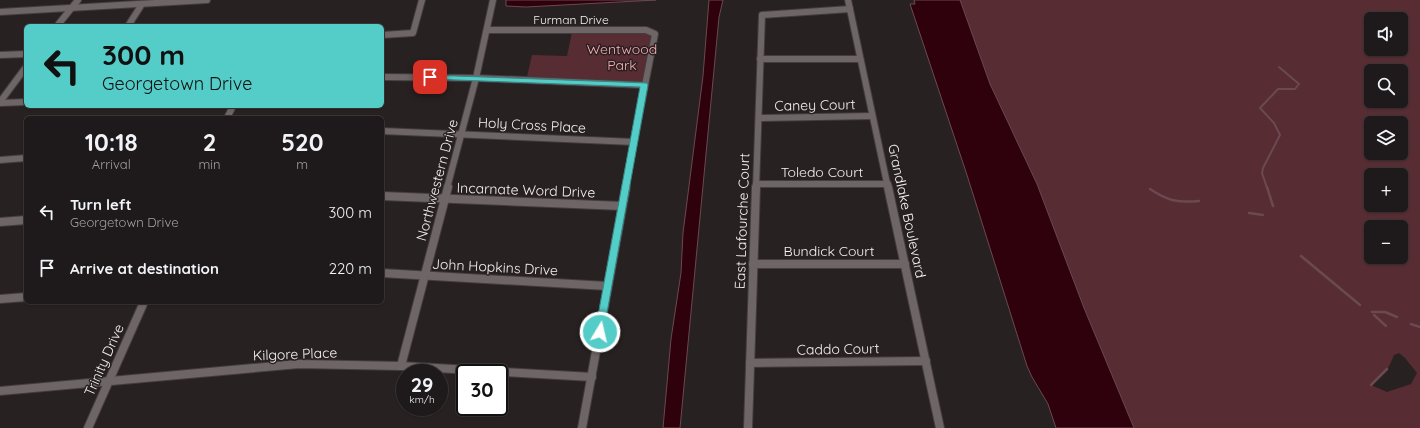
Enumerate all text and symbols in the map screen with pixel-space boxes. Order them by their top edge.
street label: Furman Drive [533,12,609,27]
map controls [1364,12,1408,264]
button: sound [1364,12,1408,56]
text: 300 m [102,37,185,72]
icon: left [36,40,88,92]
park label: Wentwood Park [587,40,657,74]
pin [413,60,447,94]
button: search [1364,64,1408,108]
icon: arrive [419,66,441,88]
text: Georgetown Drive [102,72,252,95]
street label: Caney Court [774,95,856,115]
street label: Holy Cross Place [478,113,587,137]
button: layers [1364,116,1408,160]
street label: Northwestern Drive [412,117,462,243]
text: 10:18 [85,127,138,157]
text: 2 [203,127,216,157]
text: 520 [281,127,323,157]
street label: Grandlake Boulevard [884,142,930,280]
street label: East Lafourche Court [731,152,753,289]
text: Arrival [92,156,131,172]
text: min [198,156,221,172]
text: m [296,156,308,172]
street label: Toledo Court [781,163,864,181]
button: + [1364,168,1408,212]
street label: Incarnate Word Drive [456,179,596,201]
text: Turn left [70,195,132,214]
icon: left [36,201,58,223]
text: 300 m [329,203,372,222]
text: Georgetown Drive [70,214,179,230]
button: − [1364,220,1408,264]
street label: Bundick Court [784,242,875,260]
street label: John Hopkins Drive [432,255,558,279]
icon: arrive [36,257,58,279]
text: Arrive at destination [70,259,219,278]
text: 220 m [329,259,372,278]
position arrow [579,311,621,353]
street label: Trinity Drive [80,321,128,399]
street label: Caddo Court [797,339,880,359]
street label: Kilgore Place [252,344,338,364]
speed limit sign: 30 [456,364,508,416]
text: 29 [411,372,433,397]
text: km/h [409,393,435,406]

